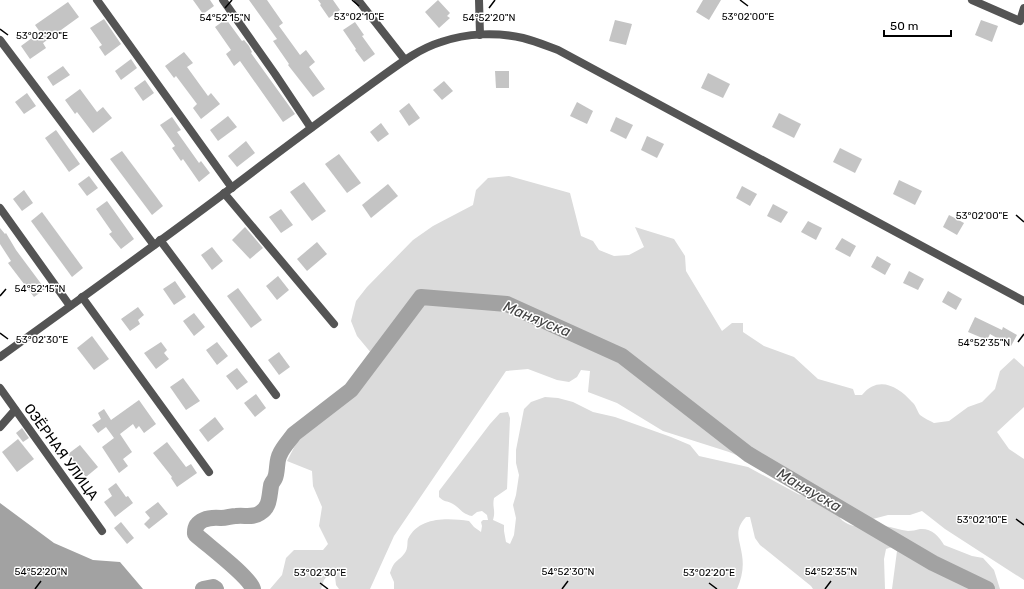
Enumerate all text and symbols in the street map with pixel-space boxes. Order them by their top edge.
text: 53°02'10"E [334,11,384,23]
text: 53°02'00"E [722,11,774,23]
text: 54°52'15"N [200,12,251,24]
text: 54°52'20"N [463,12,516,24]
scale bar [884,12,951,38]
text: 50 m [890,19,918,33]
text: 53°02'20"E [16,30,68,42]
text: 53°02'00"E [956,210,1008,222]
text: 54°52'15"N [15,283,66,295]
water label: Маняуска [501,297,574,341]
text: 53°02'30"E [16,334,68,346]
text: 54°52'35"N [958,337,1010,349]
street label: ОЗЁРНАЯ УЛИЦА [20,400,103,504]
water label: Маняуска [774,464,844,516]
text: 53°02'10"E [957,514,1007,526]
text: 54°52'20"N [15,566,68,578]
text: 54°52'30"N [541,566,595,578]
text: 54°52'35"N [805,566,857,578]
text: 53°02'30"E [294,567,346,579]
text: 53°02'20"E [683,567,735,579]

